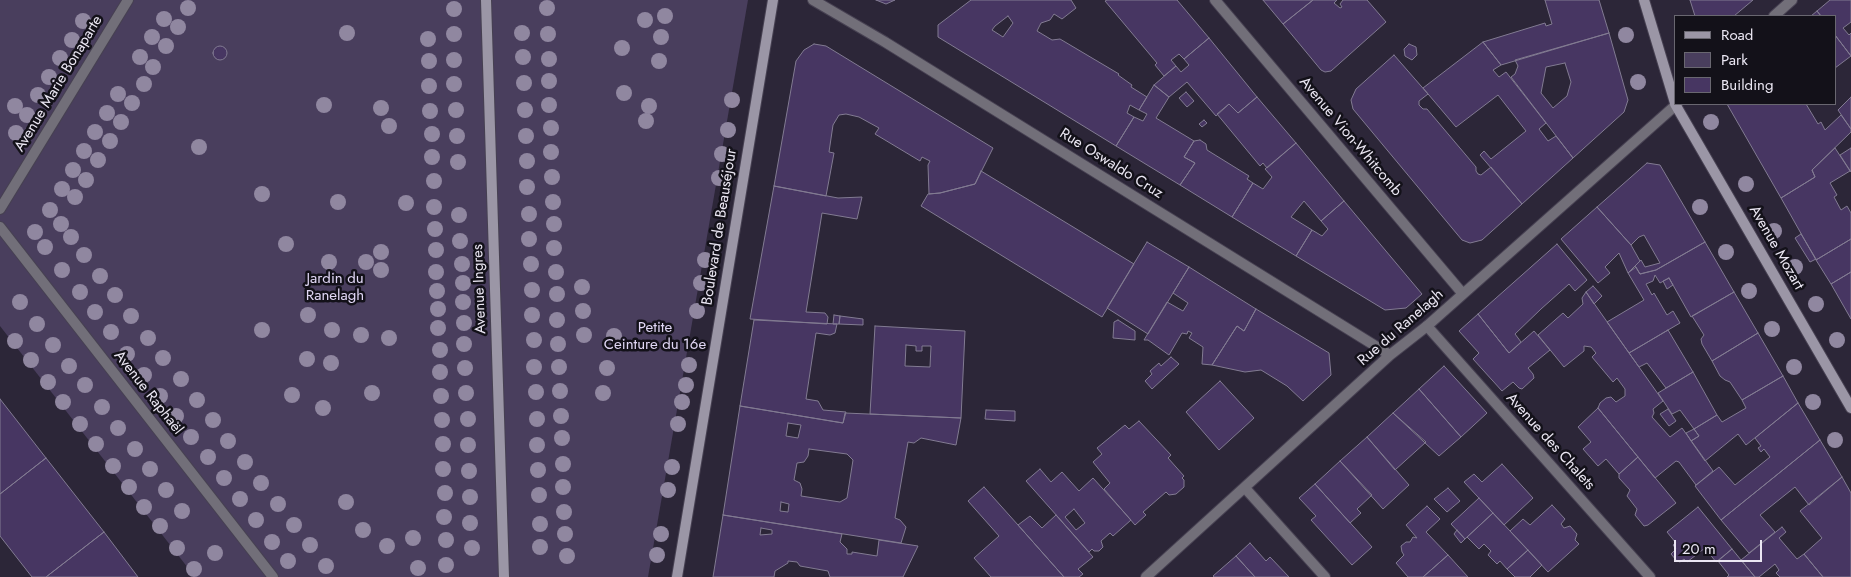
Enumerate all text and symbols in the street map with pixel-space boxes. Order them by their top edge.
street label: Avenue Marie Bonaparte [11,13,107,155]
legend [1674,15,1836,105]
text: Road [1721,24,1753,46]
text: Park [1721,49,1748,71]
street label: Avenue Vion-Whitcomb [1295,74,1405,200]
text: Building [1721,74,1773,96]
street label: Rue Oswaldo Cruz [1056,125,1166,203]
street label: Boulevard de Beauséjour [699,148,741,306]
street label: Avenue Mozart [1745,203,1807,293]
street label: Avenue Ingres [469,244,491,334]
park label: Jardin du Ranelagh [306,270,364,305]
street label: Rue du Ranelagh [1354,286,1448,370]
park label: Petite Ceinture du 16e [604,319,706,354]
street label: Avenue Raphaël [110,347,186,439]
street label: Avenue des Chalets [1502,390,1598,494]
scale bar [1676,530,1764,562]
text: 20 m [1682,538,1716,560]

